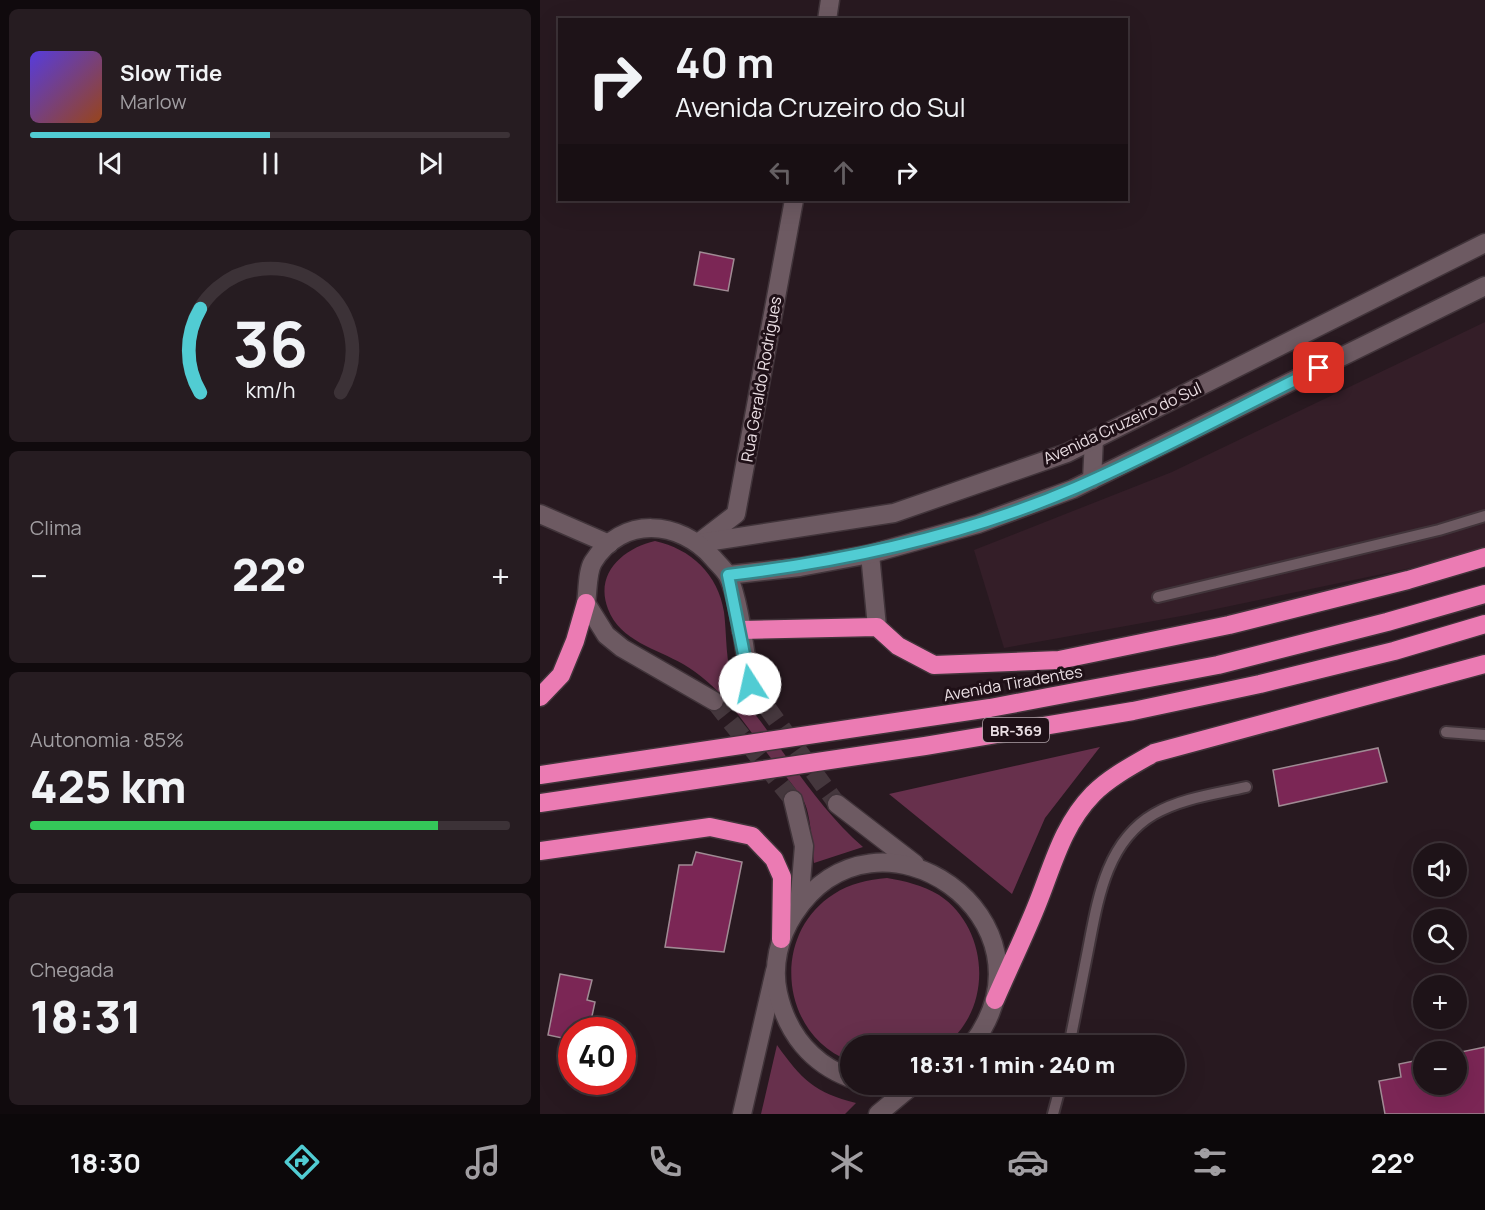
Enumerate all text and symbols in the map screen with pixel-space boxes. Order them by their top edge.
text: 40 m [675,33,774,91]
icon: right [576,42,654,120]
text: Slow Tide [120,58,222,88]
text: Marlow [120,88,187,115]
text: Avenida Cruzeiro do Sul [675,88,966,125]
icon: previous [94,147,127,180]
icon: pause [254,147,287,180]
icon: next [414,147,447,180]
icon: left [764,156,797,189]
icon: ahead [827,156,860,189]
icon: right [890,156,923,189]
street label: Rua Geraldo Rodrigues [736,294,786,464]
text: 36 [232,300,308,386]
pin [1293,342,1344,393]
icon: arrive [1302,351,1335,384]
text: km/h [245,375,295,404]
street label: Avenida Cruzeiro do Sul [1039,377,1205,469]
text: Clima [30,514,82,541]
text: 22° [232,543,307,605]
text: − [30,553,48,598]
text: + [491,553,510,598]
position arrow [718,652,782,716]
street label: Avenida Tiradentes [942,660,1084,706]
road number: BR-369 [983,718,1049,742]
text: Autonomia · 85% [30,726,184,753]
text: 425 km [30,755,186,817]
map controls [1413,843,1467,1095]
button: sound [1413,843,1467,897]
button: search [1413,909,1467,963]
text: Chegada [30,956,114,983]
button: + [1413,975,1467,1029]
text: 18:31 [30,985,142,1047]
speed limit sign: 40 [558,1017,636,1095]
button: − [1413,1041,1467,1095]
text: 18:31 · 1 min · 240 m [910,1050,1115,1080]
icon: directions [281,1141,323,1183]
icon: music [462,1141,504,1183]
icon: phone [644,1141,686,1183]
icon: climate [826,1141,868,1183]
icon: car [1007,1141,1049,1183]
icon: filters [1189,1141,1231,1183]
text: 18:30 [70,1144,141,1181]
text: 22° [1371,1144,1415,1181]

